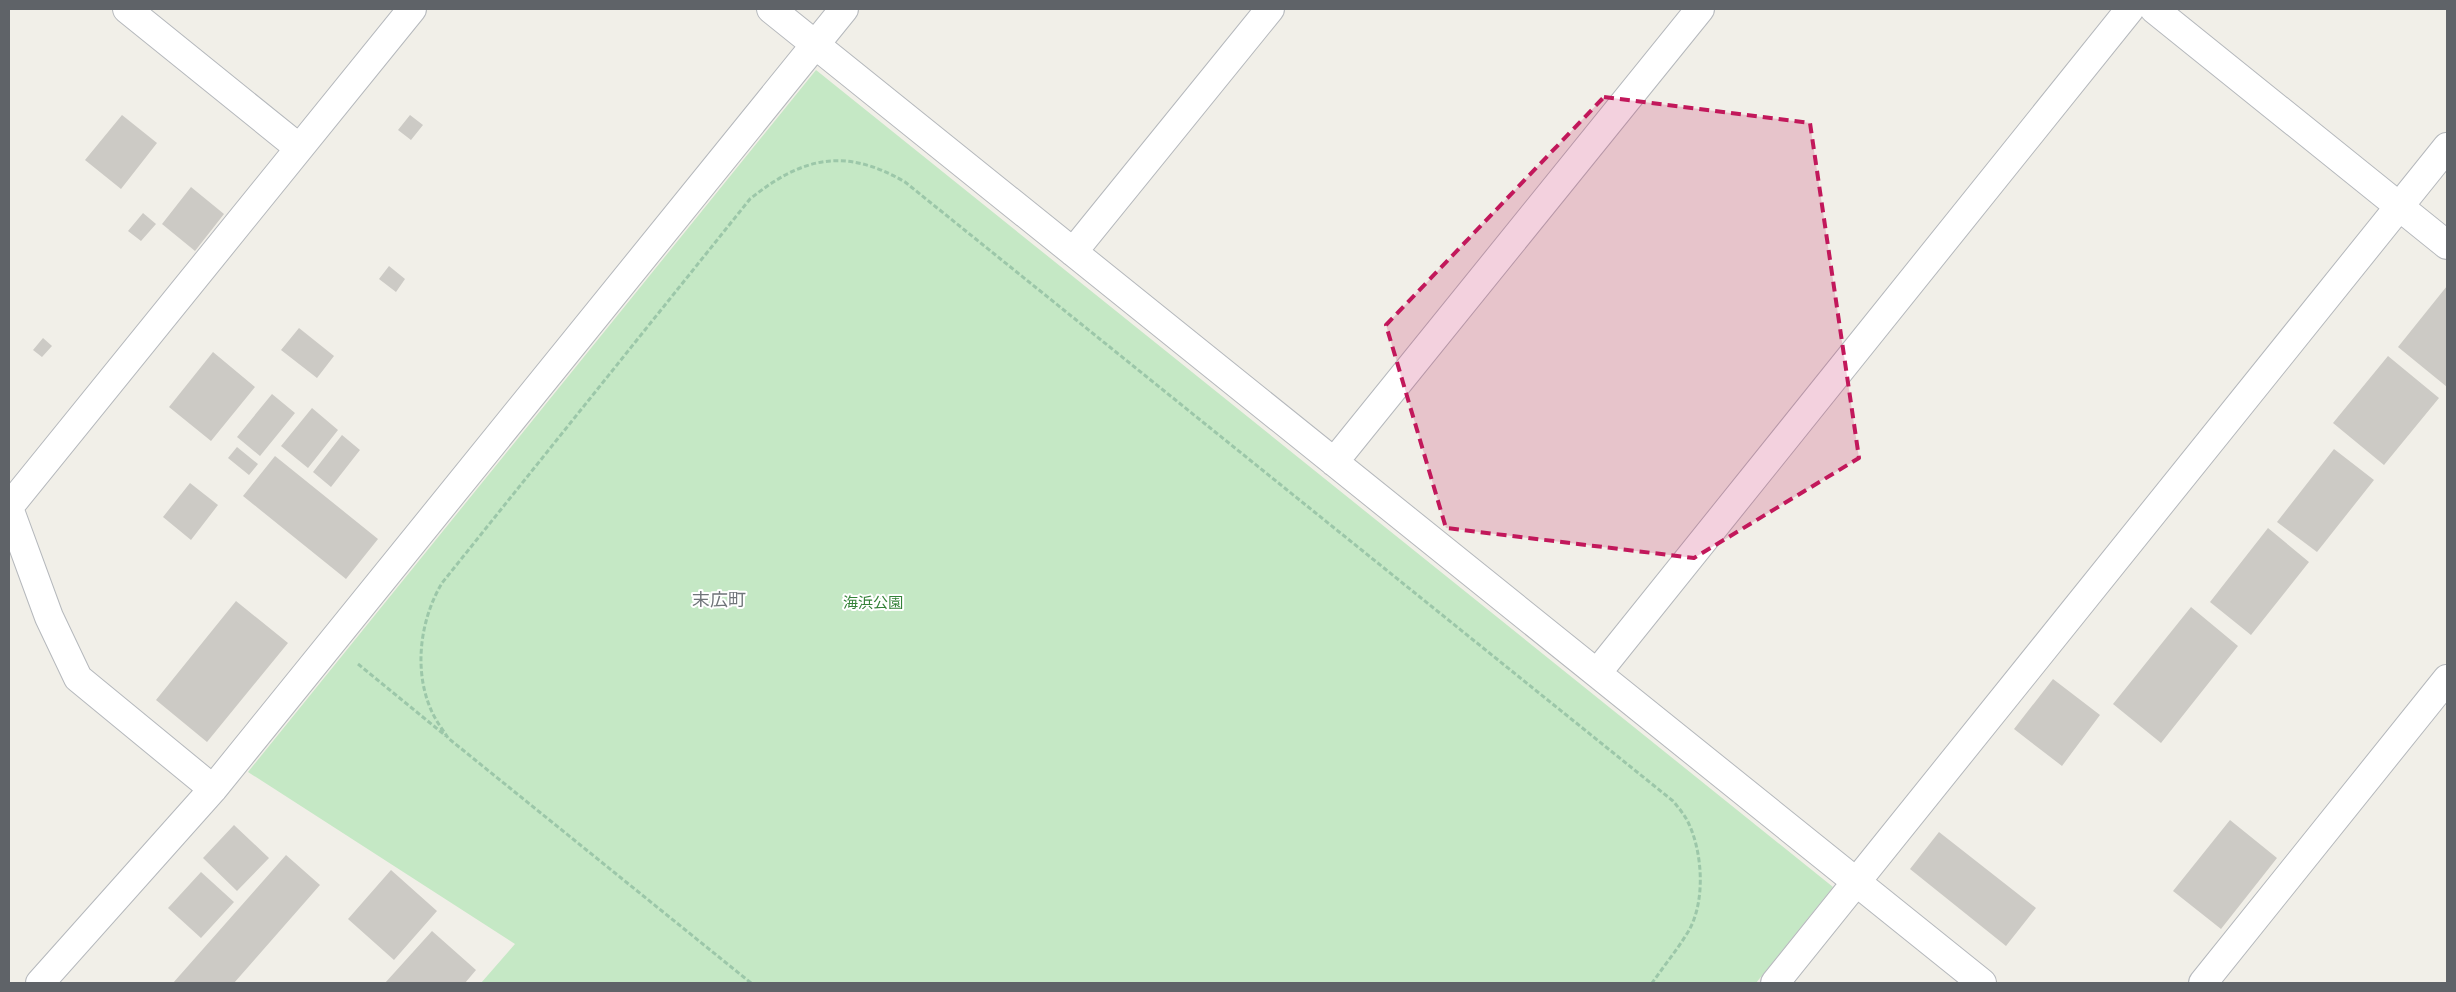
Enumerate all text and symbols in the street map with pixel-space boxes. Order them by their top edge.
district label: 末広町 [692,587,746,611]
park label: 海浜公園 [843,592,903,612]

